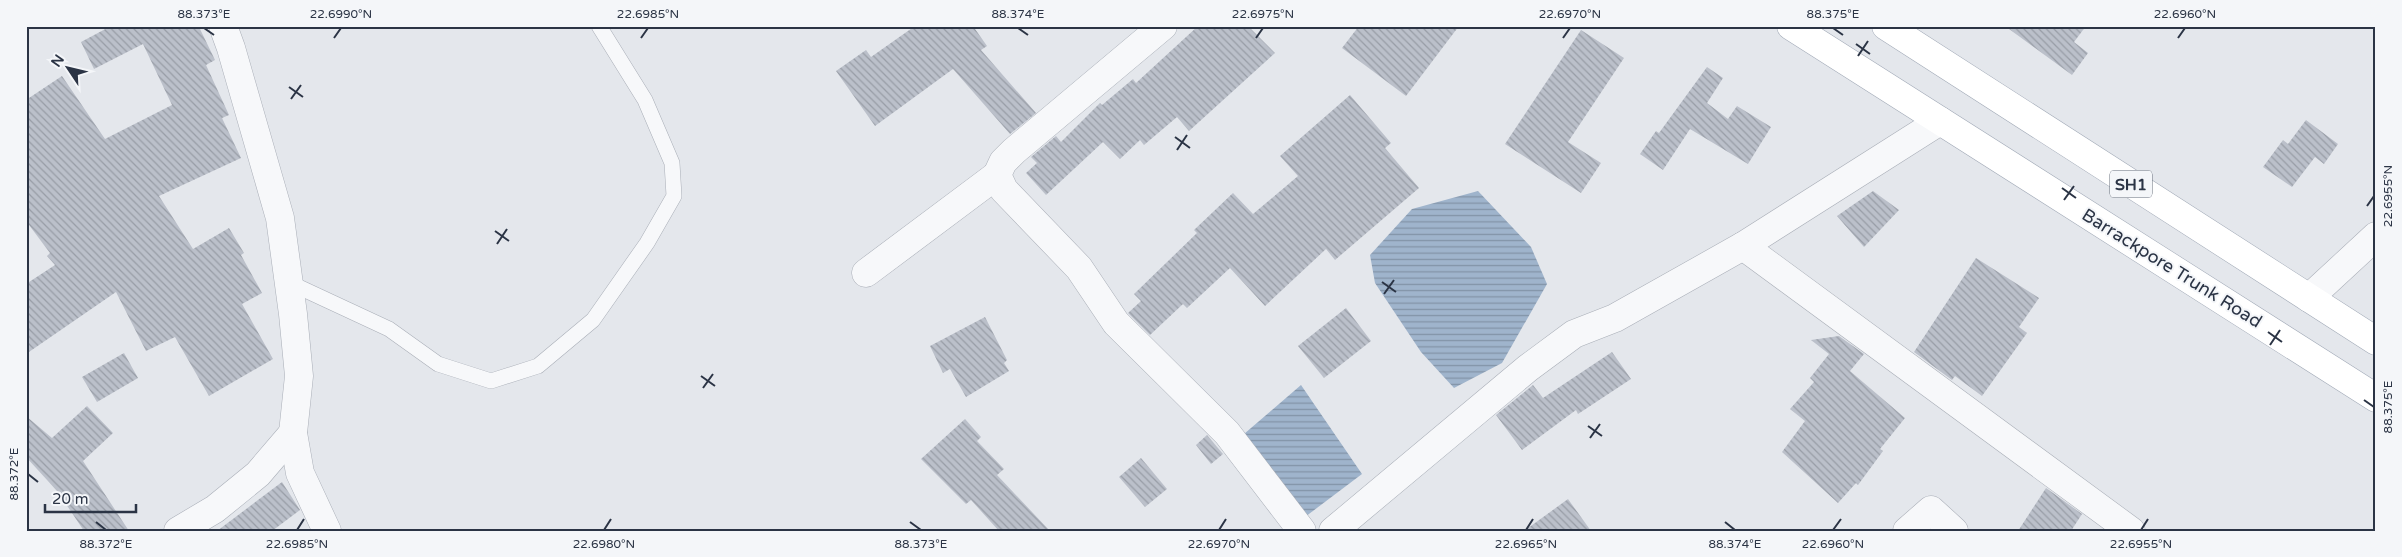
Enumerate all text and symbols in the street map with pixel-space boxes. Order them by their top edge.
text: 88.373°E [178,7,231,21]
text: 22.6990°N [310,7,372,21]
text: 22.6985°N [617,7,679,21]
text: 88.374°E [992,7,1045,21]
text: 22.6975°N [1232,7,1294,21]
text: 22.6970°N [1539,7,1601,21]
text: 88.375°E [1807,7,1860,21]
text: 22.6960°N [2154,7,2216,21]
north arrow [42,42,92,92]
text: N [48,51,68,70]
text: 22.6955°N [2381,165,2395,227]
road number: SH1 [2110,170,2152,198]
street label: Barrackpore Trunk Road [2078,204,2266,332]
text: 88.375°E [2381,380,2395,433]
text: 88.372°E [7,447,21,501]
scale bar [45,482,136,514]
text: 20 m [52,490,89,508]
text: 88.372°E [80,537,133,551]
text: 22.6985°N [266,537,328,551]
text: 22.6980°N [573,537,635,551]
text: 88.373°E [895,537,948,551]
text: 22.6970°N [1188,537,1250,551]
text: 22.6965°N [1495,537,1557,551]
text: 88.374°E [1709,537,1762,551]
text: 22.6960°N [1802,537,1864,551]
text: 22.6955°N [2110,537,2172,551]

